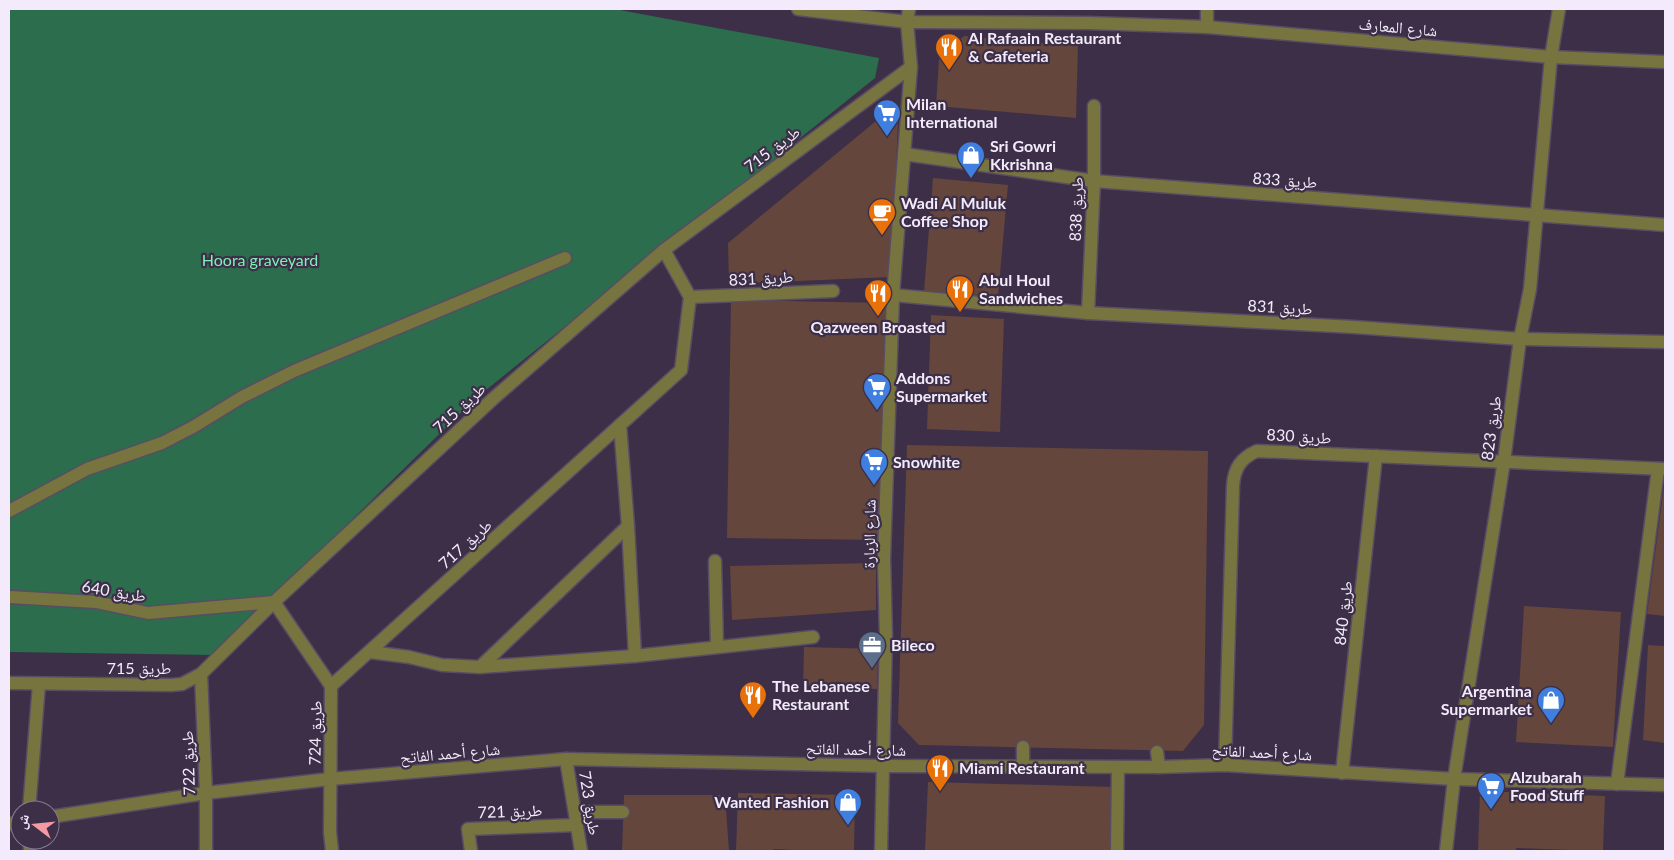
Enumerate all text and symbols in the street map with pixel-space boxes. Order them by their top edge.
street label: شارع المعارف [1358,14,1438,41]
place label: Al Rafaain Restaurant & Cafeteria [967,28,1121,65]
restaurant icon: Al Rafaain Restaurant & Cafeteria [934,32,964,71]
place label: Milan International [906,94,998,131]
supermarket icon: Milan International [872,98,902,137]
street label: طريق 715 [740,122,804,177]
place label: Sri Gowri Kkrishna [990,136,1056,173]
shop icon: Sri Gowri Kkrishna [956,140,986,179]
street label: طريق 833 [1252,168,1318,193]
street label: طريق 838 [1065,176,1088,242]
place label: Wadi Al Muluk Coffee Shop [901,193,1006,230]
cafe icon: Wadi Al Muluk Coffee Shop [867,197,897,236]
park label: Hoora graveyard [202,250,318,269]
street label: طريق 831 [728,266,794,291]
place label: Abul Houl Sandwiches [978,270,1063,307]
restaurant icon: Abul Houl Sandwiches [945,274,975,313]
restaurant icon: Qazween Broasted [863,278,893,317]
street label: طريق 831 [1247,295,1313,320]
place label: Qazween Broasted [811,317,945,336]
place label: Addons Supermarket [895,368,987,405]
supermarket icon: Addons Supermarket [862,372,892,411]
street label: طريق 715 [429,379,490,438]
street label: طريق 823 [1477,395,1506,462]
street label: طريق 830 [1266,424,1332,449]
supermarket icon: Snowhite [859,447,889,486]
place label: Snowhite [893,452,961,471]
street label: شارع الزبارة [858,499,881,569]
street label: طريق 717 [434,515,496,574]
street label: طريق 640 [80,576,148,607]
street label: طريق 840 [1330,580,1357,646]
office icon: Bileco [857,630,887,669]
place label: Bileco [891,635,935,654]
street label: طريق 715 [107,658,171,679]
place label: The Lebanese Restaurant [772,676,870,713]
restaurant icon: The Lebanese Restaurant [738,680,768,719]
place label: Argentina Supermarket [1441,681,1532,718]
shop icon: Argentina Supermarket [1536,685,1566,724]
street label: طريق 724 [304,700,327,766]
street label: طريق 722 [177,730,200,796]
street label: شارع أحمد الفاتح [806,738,906,761]
street label: شارع أحمد الفاتح [399,739,501,768]
street label: شارع أحمد الفاتح [1211,739,1313,766]
restaurant icon: Miami Restaurant [925,753,955,792]
place label: Miami Restaurant [959,758,1085,777]
place label: Alzubarah Food Stuff [1509,767,1584,804]
street label: طريق 723 [574,769,605,837]
supermarket icon: Alzubarah Food Stuff [1476,771,1506,810]
shop icon: Wanted Fashion [833,787,863,826]
place label: Wanted Fashion [714,792,829,811]
north arrow [10,800,60,850]
street label: طريق 721 [477,800,543,823]
text: ش [12,812,33,831]

